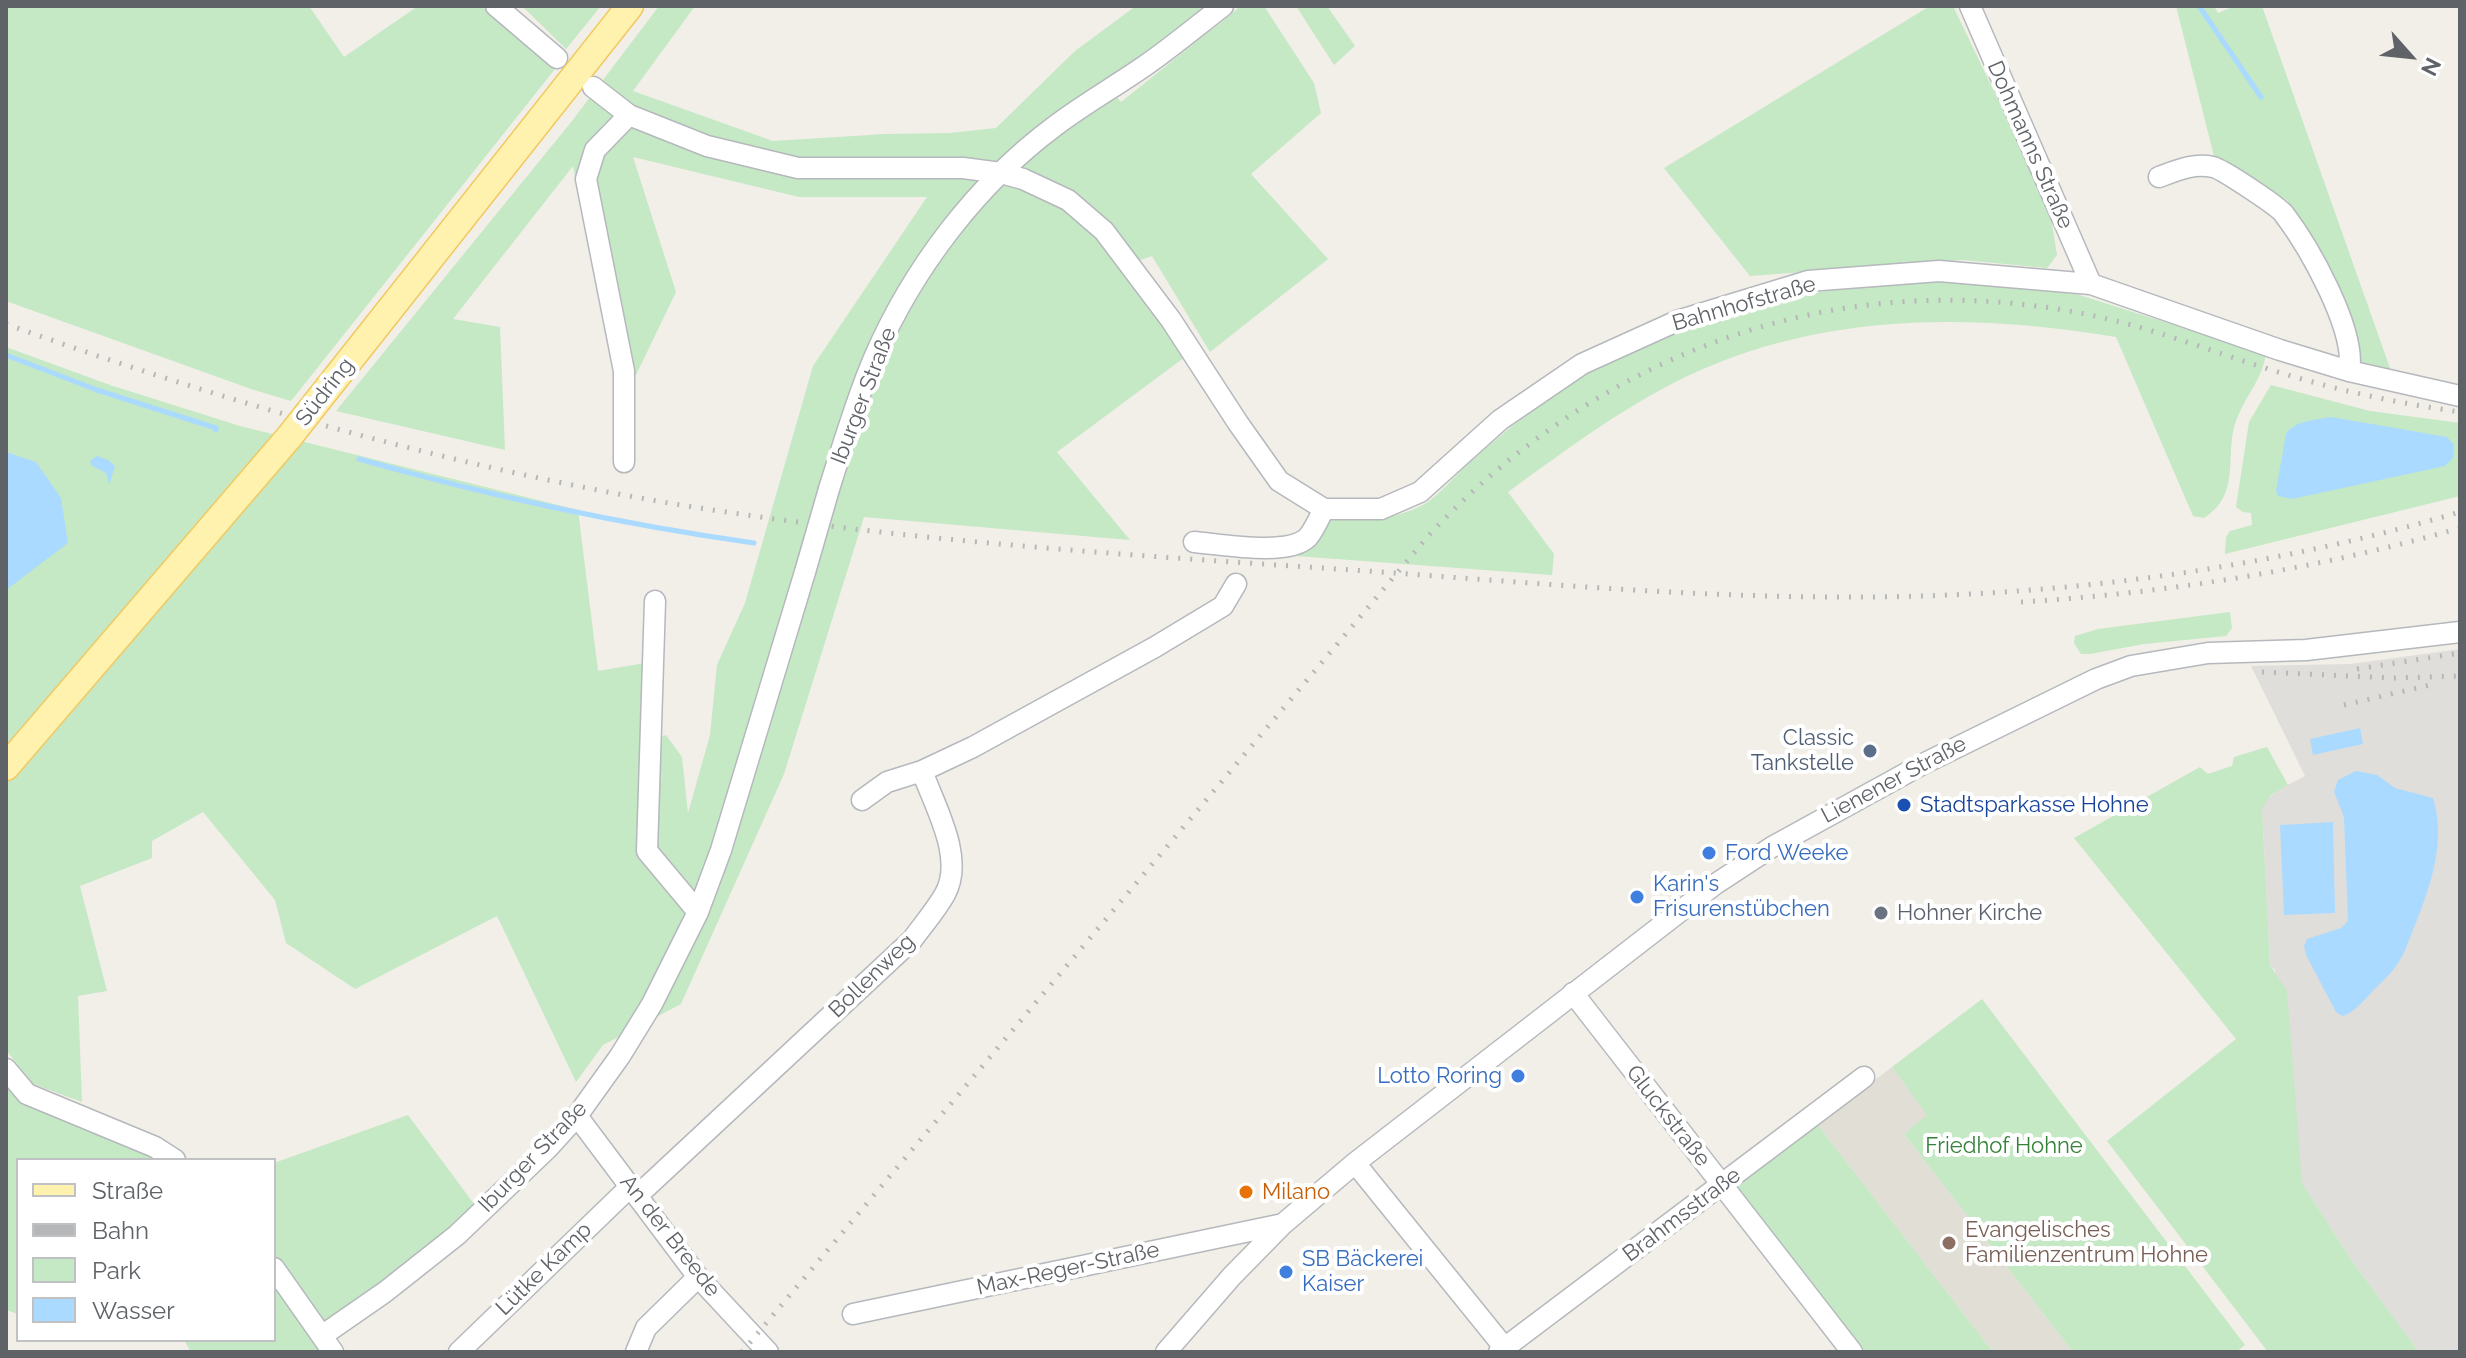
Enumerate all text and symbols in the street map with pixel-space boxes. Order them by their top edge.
north arrow [2370,16,2450,96]
text: N [2416,54,2447,80]
street label: Dohmanns Straße [1981,57,2079,233]
street label: Bahnhofstraße [1669,271,1819,337]
street label: Iburger Straße [826,324,902,468]
street label: Südring [290,353,360,431]
place label: Classic Tankstelle [1751,725,1854,776]
street label: Lienener Straße [1817,731,1971,829]
marker: Classic Tankstelle [1861,742,1879,760]
place label: Stadtsparkasse Hohne [1920,792,2149,818]
marker: Stadtsparkasse Hohne [1895,796,1913,814]
place label: Ford Weeke [1725,840,1848,866]
marker: Ford Weeke [1700,844,1718,862]
place label: Karin's Frisurenstübchen [1653,871,1830,922]
marker: Karin's Frisurenstübchen [1628,888,1646,906]
place label: Hohner Kirche [1897,900,2042,926]
marker: Hohner Kirche [1872,904,1890,922]
street label: Bollenweg [824,929,920,1023]
street label: Gluckstraße [1620,1060,1716,1172]
place label: Lotto Roring [1377,1063,1502,1089]
marker: Lotto Roring [1509,1067,1527,1085]
street label: Iburger Straße [473,1096,593,1218]
park label: Friedhof Hohne [1925,1133,2083,1159]
legend [16,1158,276,1342]
street label: Brahmsstraße [1618,1162,1746,1268]
street label: An der Breede [614,1170,726,1302]
text: Straße [92,1176,163,1205]
place label: Milano [1262,1179,1330,1205]
marker: Milano [1237,1183,1255,1201]
text: Bahn [92,1216,149,1245]
street label: Lütke Kamp [491,1217,597,1321]
place label: Evangelisches Familienzentrum Hohne [1965,1217,2208,1268]
marker: Evangelisches Familienzentrum Hohne [1940,1234,1958,1252]
street label: Max-Reger-Straße [974,1237,1162,1301]
place label: SB Bäckerei Kaiser [1302,1246,1423,1298]
text: Park [92,1256,141,1285]
marker: SB Bäckerei Kaiser [1277,1263,1295,1281]
text: Wasser [92,1296,175,1325]

